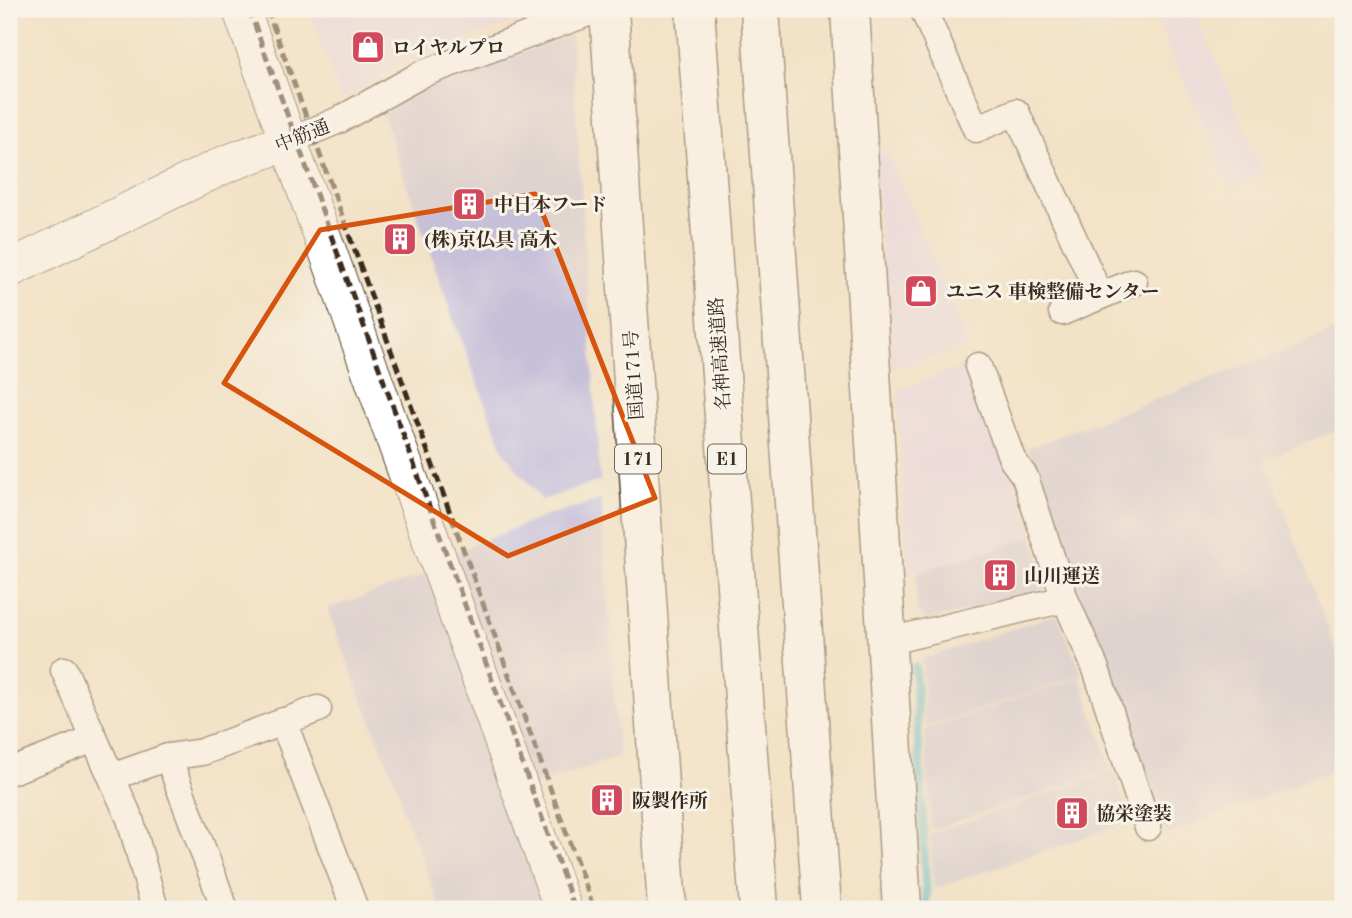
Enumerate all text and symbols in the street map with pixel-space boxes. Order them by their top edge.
shop icon: ロイヤルプロ [349,28,387,66]
place label: ロイヤルプロ [392,38,505,59]
street label: 中筋通 [272,116,333,157]
building icon: 中日本フード [450,185,488,223]
place label: 中日本フード [494,194,607,216]
building icon: (株)京仏具 高木 [381,220,419,258]
place label: (株)京仏具 高木 [424,229,557,251]
shop icon: ユニス 車検整備センター [902,272,940,310]
place label: ユニス 車検整備センター [946,281,1160,303]
street label: 名神高速道路 [705,296,735,412]
street label: 国道171号 [621,329,648,421]
road number: 171 [615,444,661,474]
road number: E1 [708,444,746,474]
building icon: 山川運送 [981,556,1019,594]
place label: 山川運送 [1024,565,1100,587]
building icon: 阪製作所 [588,781,626,819]
place label: 阪製作所 [632,790,708,812]
building icon: 協栄塗装 [1053,794,1091,832]
place label: 協栄塗装 [1096,803,1172,825]

